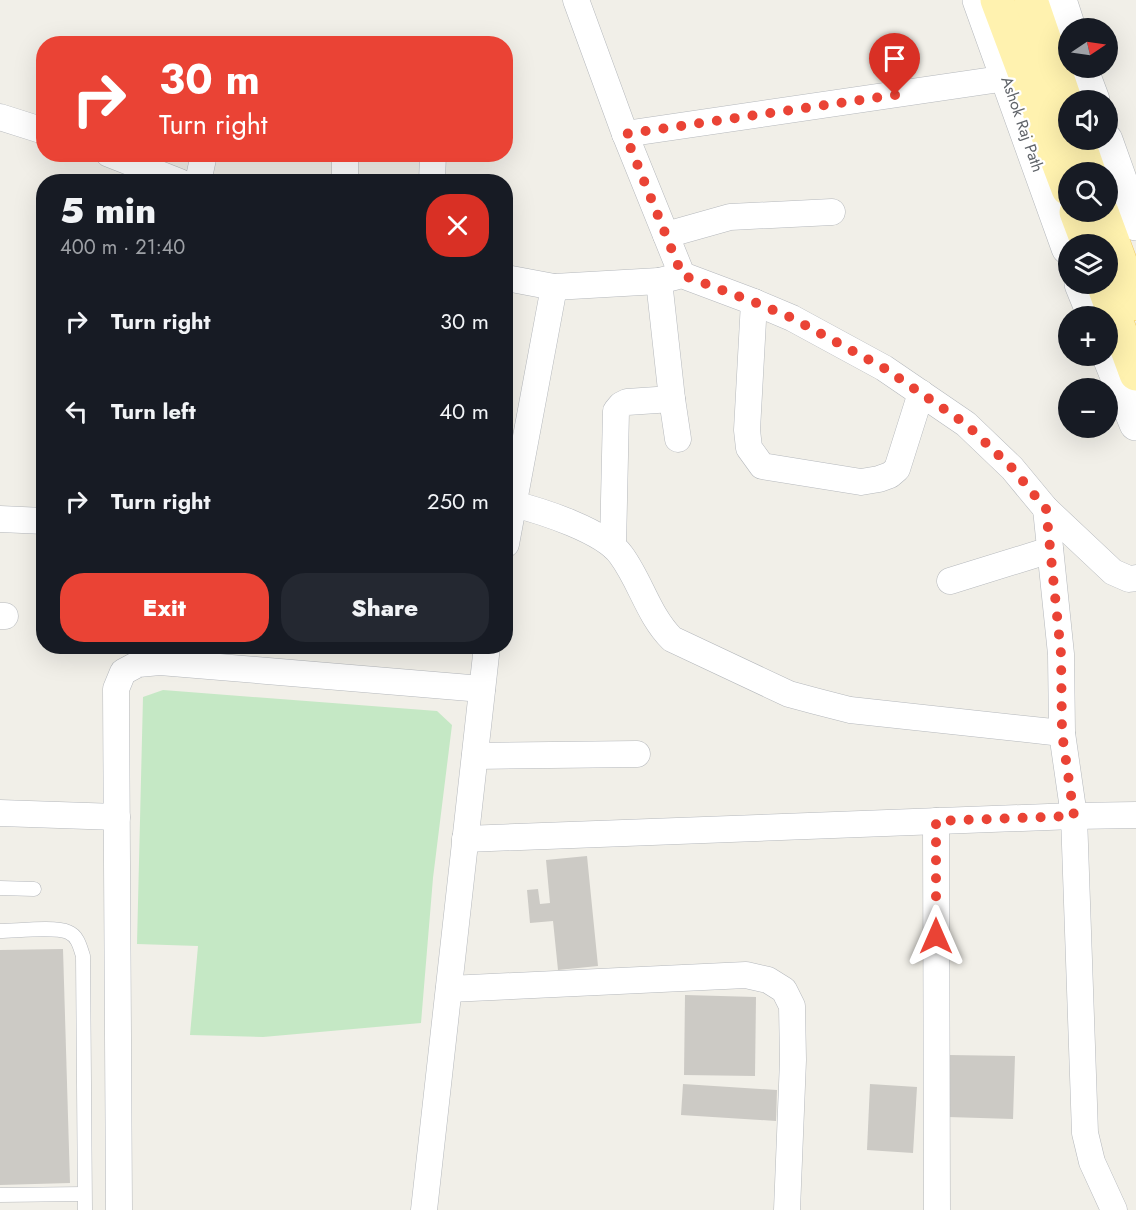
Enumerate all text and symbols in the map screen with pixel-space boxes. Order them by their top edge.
north arrow [1058,18,1118,78]
map controls [1058,18,1118,438]
pin [869,33,920,95]
icon: arrive [878,42,911,75]
text: 30 m [159,49,260,110]
icon: right [60,60,138,138]
street label: Ashok Raj Path [995,73,1050,175]
button: sound [1058,90,1118,150]
text: Turn right [159,105,267,144]
button: search [1058,162,1118,222]
text: 5 min [60,184,156,236]
button: close [426,194,489,257]
text: 400 m · 21:40 [60,233,185,262]
button: layers [1058,234,1118,294]
icon: right [60,305,93,338]
text: Turn right [111,305,211,337]
text: 30 m [440,305,489,337]
button: + [1058,306,1118,366]
button: − [1058,378,1118,438]
icon: left [60,395,93,428]
text: Turn left [111,395,196,427]
text: 40 m [439,395,489,427]
icon: right [60,485,93,518]
text: Turn right [111,485,211,517]
text: 250 m [427,485,489,517]
button: Exit [60,573,269,642]
button: Share [281,573,489,642]
position arrow [904,904,968,968]

